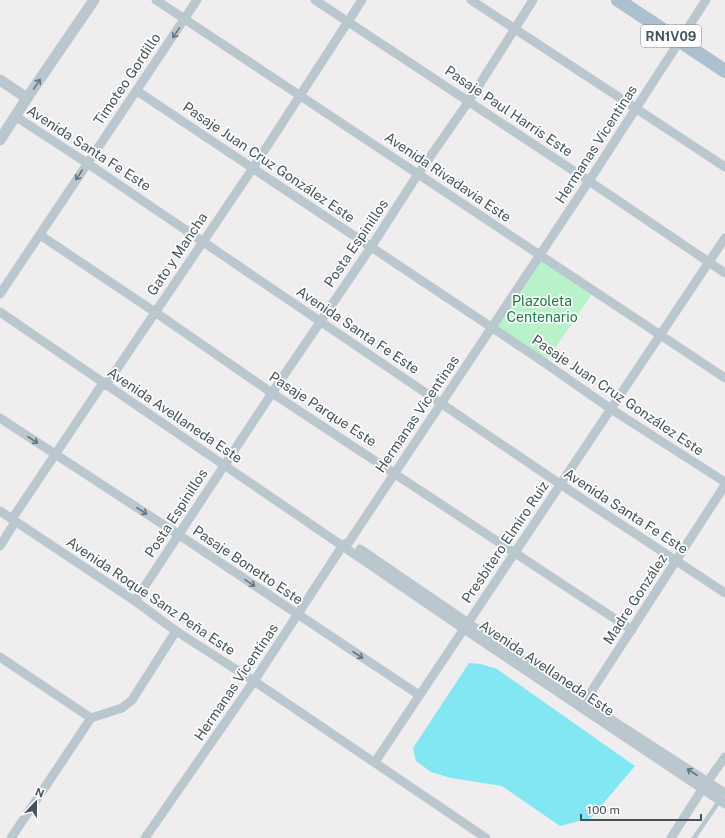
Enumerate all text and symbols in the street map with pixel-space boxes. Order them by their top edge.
road number: RN1V09 [641,25,701,47]
one-way arrow [171,27,180,38]
street label: Timoteo Gordillo [90,30,164,128]
street label: Pasaje Paul Harris Este [442,62,576,160]
one-way arrow [32,78,41,89]
street label: Hermanas Vicentinas [552,82,640,206]
street label: Pasaje Juan Cruz González Este [180,98,358,226]
street label: Avenida Santa Fe Este [24,102,154,194]
street label: Avenida Rivadavia Este [382,129,514,225]
one-way arrow [75,169,83,180]
street label: Posta Espinillos [321,196,391,290]
street label: Gato y Mancha [143,210,211,298]
street label: Avenida Santa Fe Este [294,283,422,377]
park label: Plazoleta Centenario [506,293,578,325]
street label: Pasaje Juan Cruz González Este [529,331,707,459]
street label: Hermanas Vicentinas [372,352,462,476]
street label: Avenida Avellaneda Este [105,364,245,466]
street label: Pasaje Parque Este [266,368,380,450]
one-way arrow [27,436,39,444]
street label: Avenida Santa Fe Este [561,465,691,557]
street label: Posta Espinillos [141,466,211,560]
street label: Presbítero Elmiro Ruiz [458,478,552,606]
one-way arrow [136,507,147,515]
street label: Pasaje Bonetto Este [190,522,306,608]
street label: Avenida Roque Sanz Peña Este [64,534,238,659]
street label: Madre González [600,551,670,647]
one-way arrow [244,579,255,587]
street label: Avenida Avellaneda Este [477,617,617,719]
street label: Hermanas Vicentinas [191,620,281,744]
one-way arrow [352,651,363,659]
one-way arrow [687,768,698,776]
north arrow [16,782,56,822]
text: N [34,786,46,800]
scale bar [581,796,701,822]
text: 100 m [587,803,620,817]

